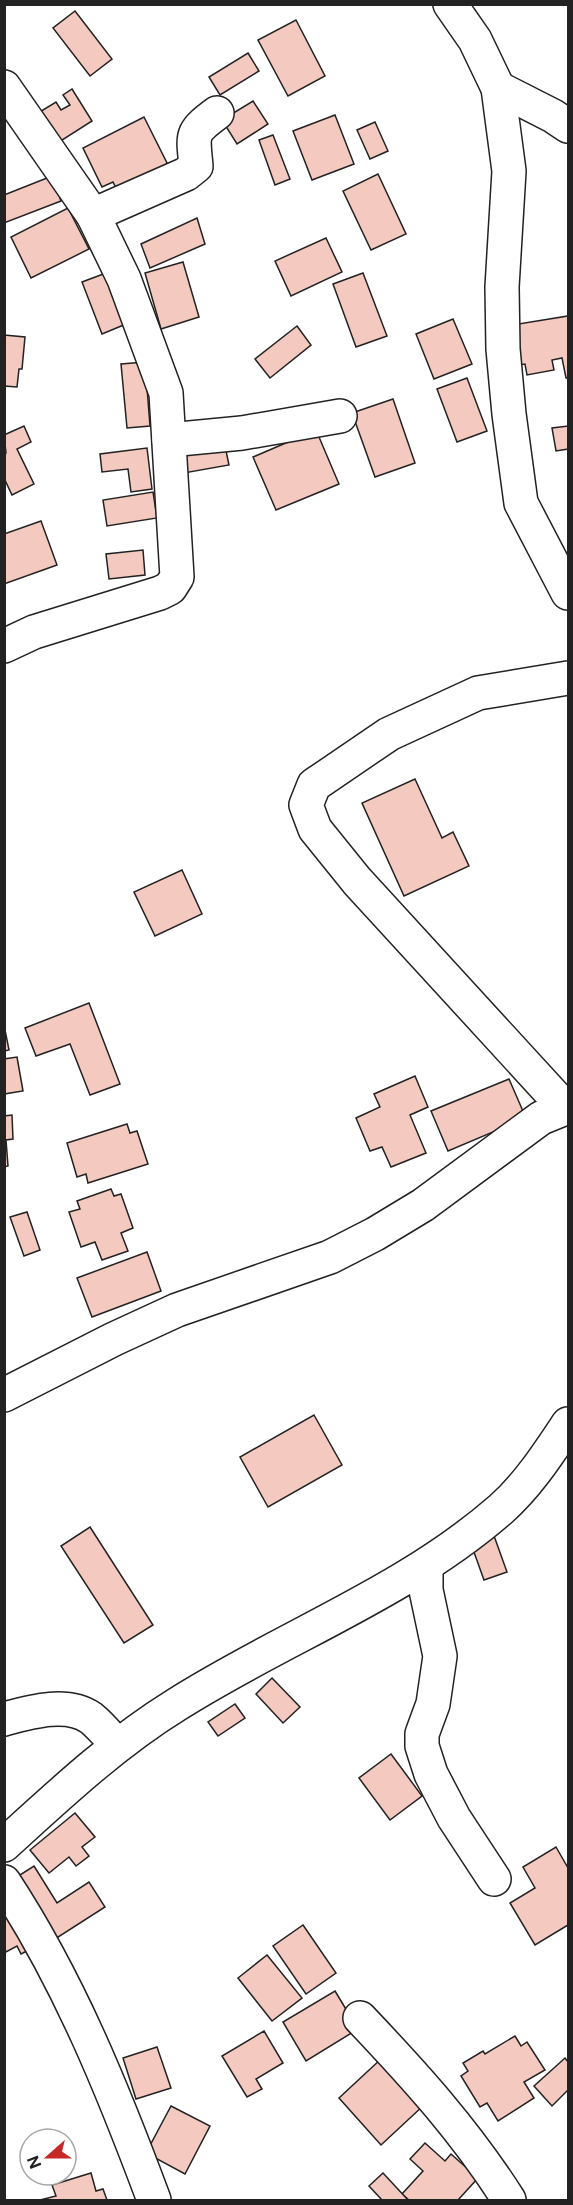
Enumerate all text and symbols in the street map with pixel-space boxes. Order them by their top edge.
north arrow [18,2127,78,2187]
text: N [23,2153,46,2171]

